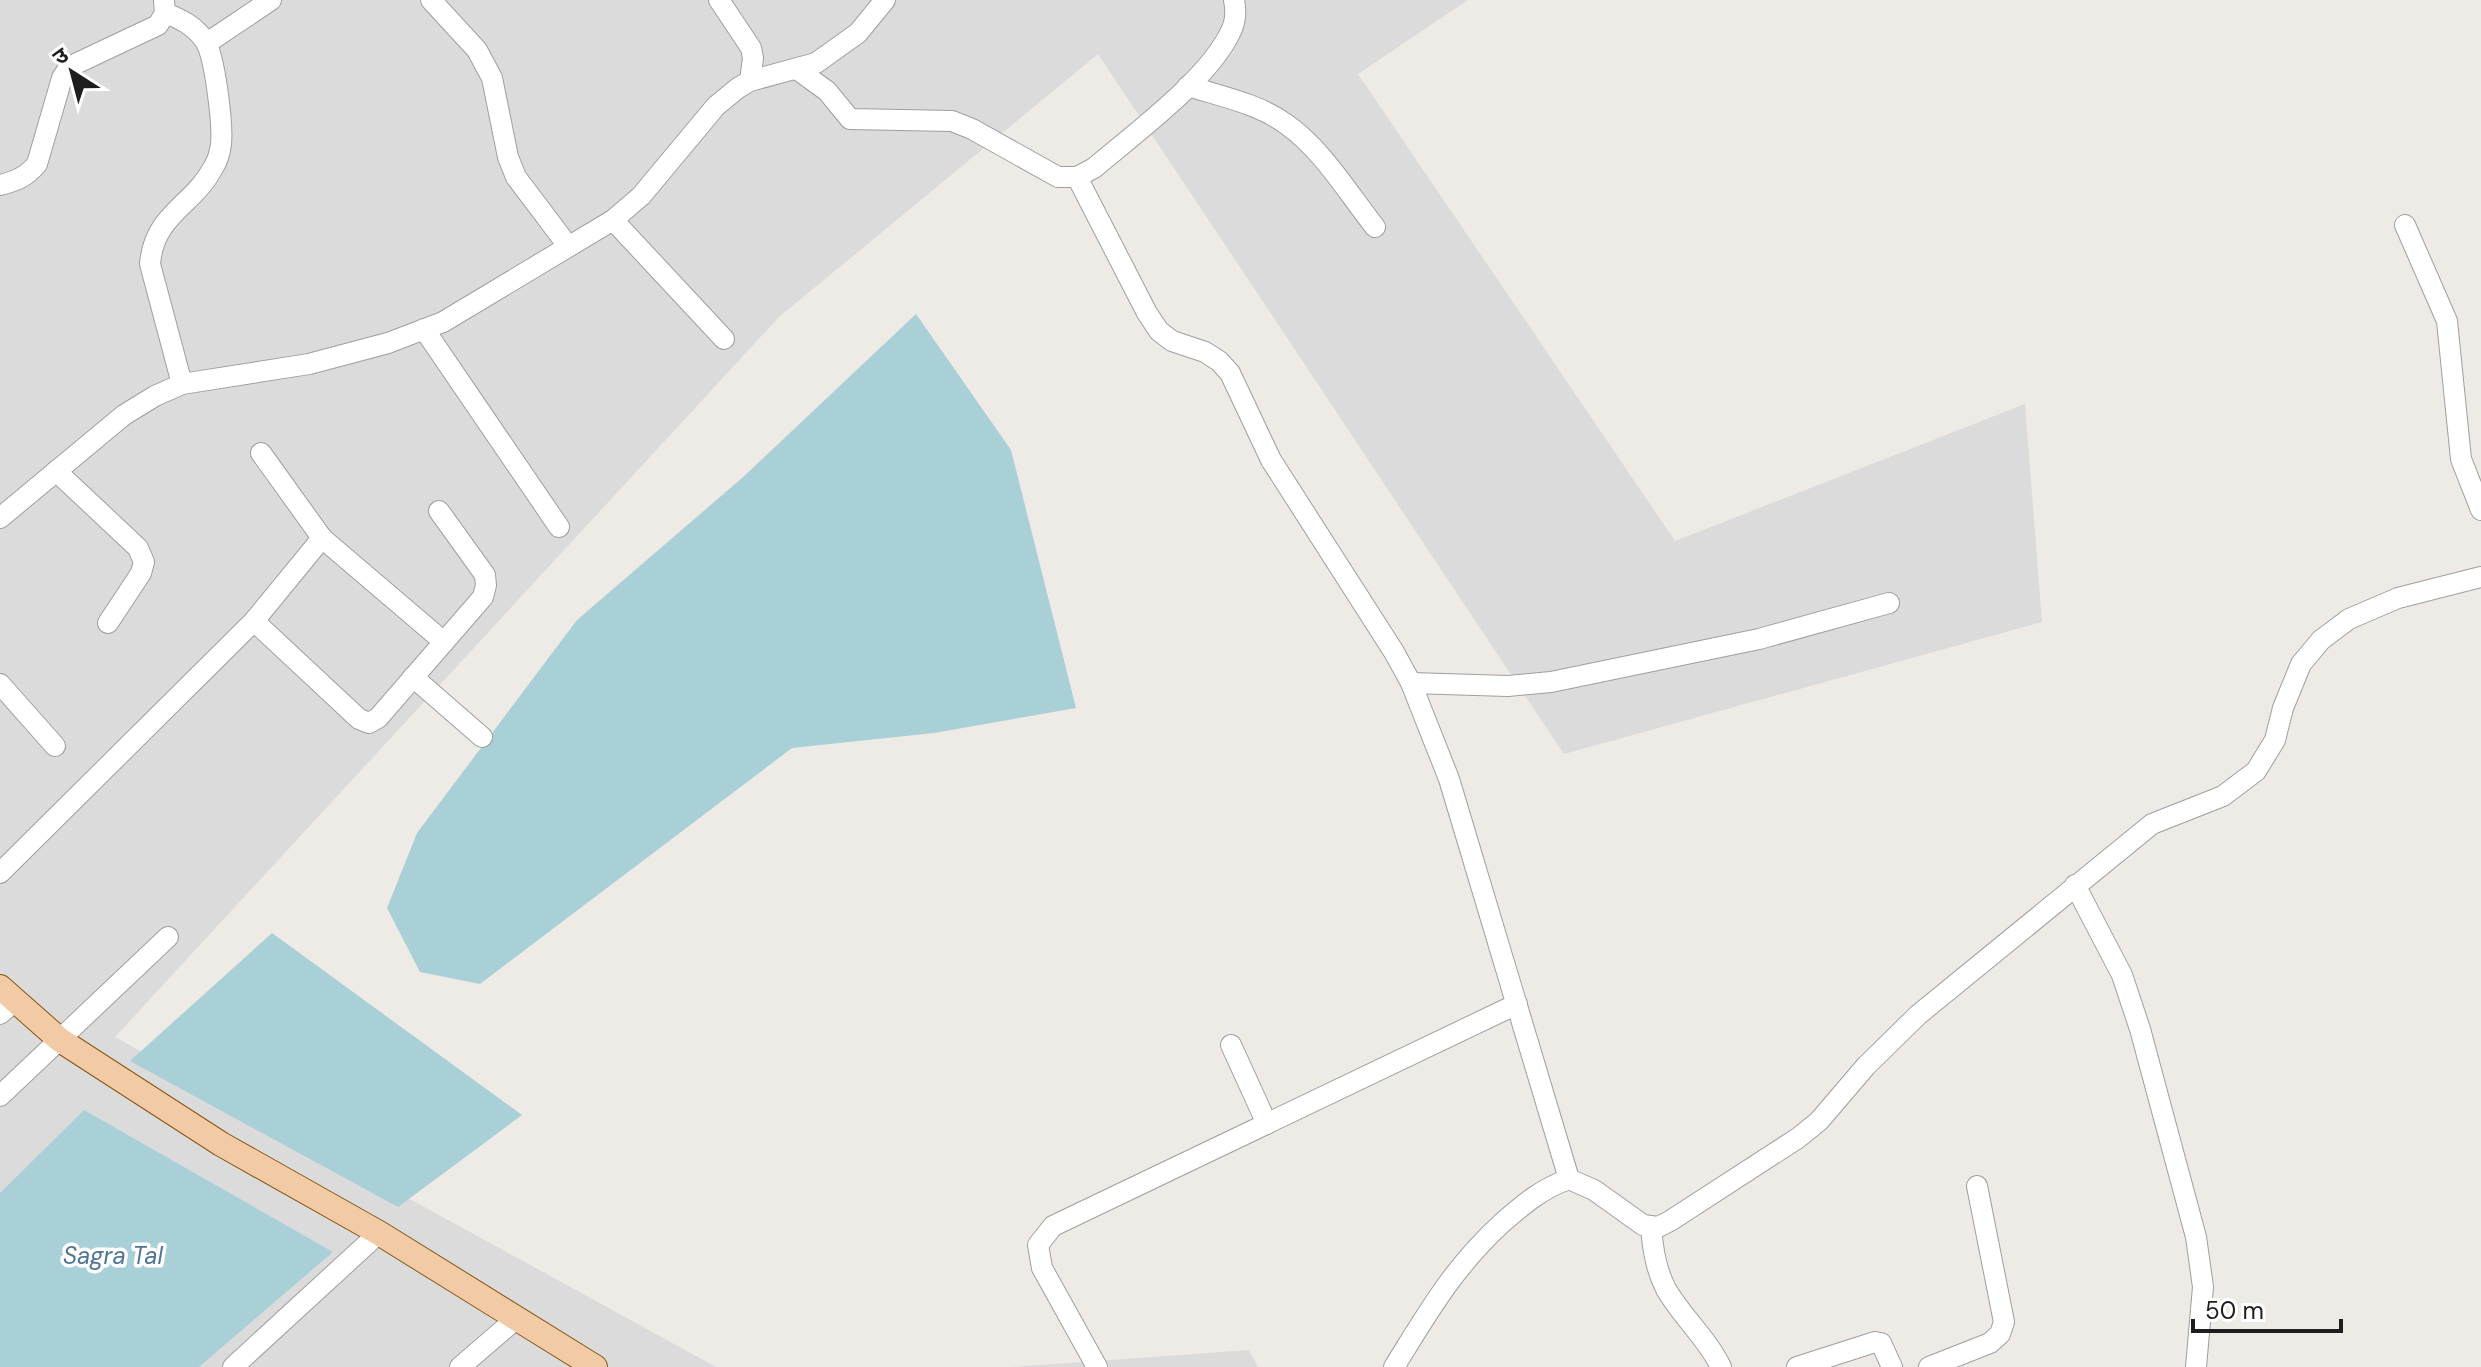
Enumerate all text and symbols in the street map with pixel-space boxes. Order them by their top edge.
north arrow [32,32,112,112]
text: उ [47,40,75,72]
water label: Sagra Tal [63,1240,164,1271]
scale bar [2193,1283,2341,1333]
text: 50 m [2205,1295,2264,1326]

